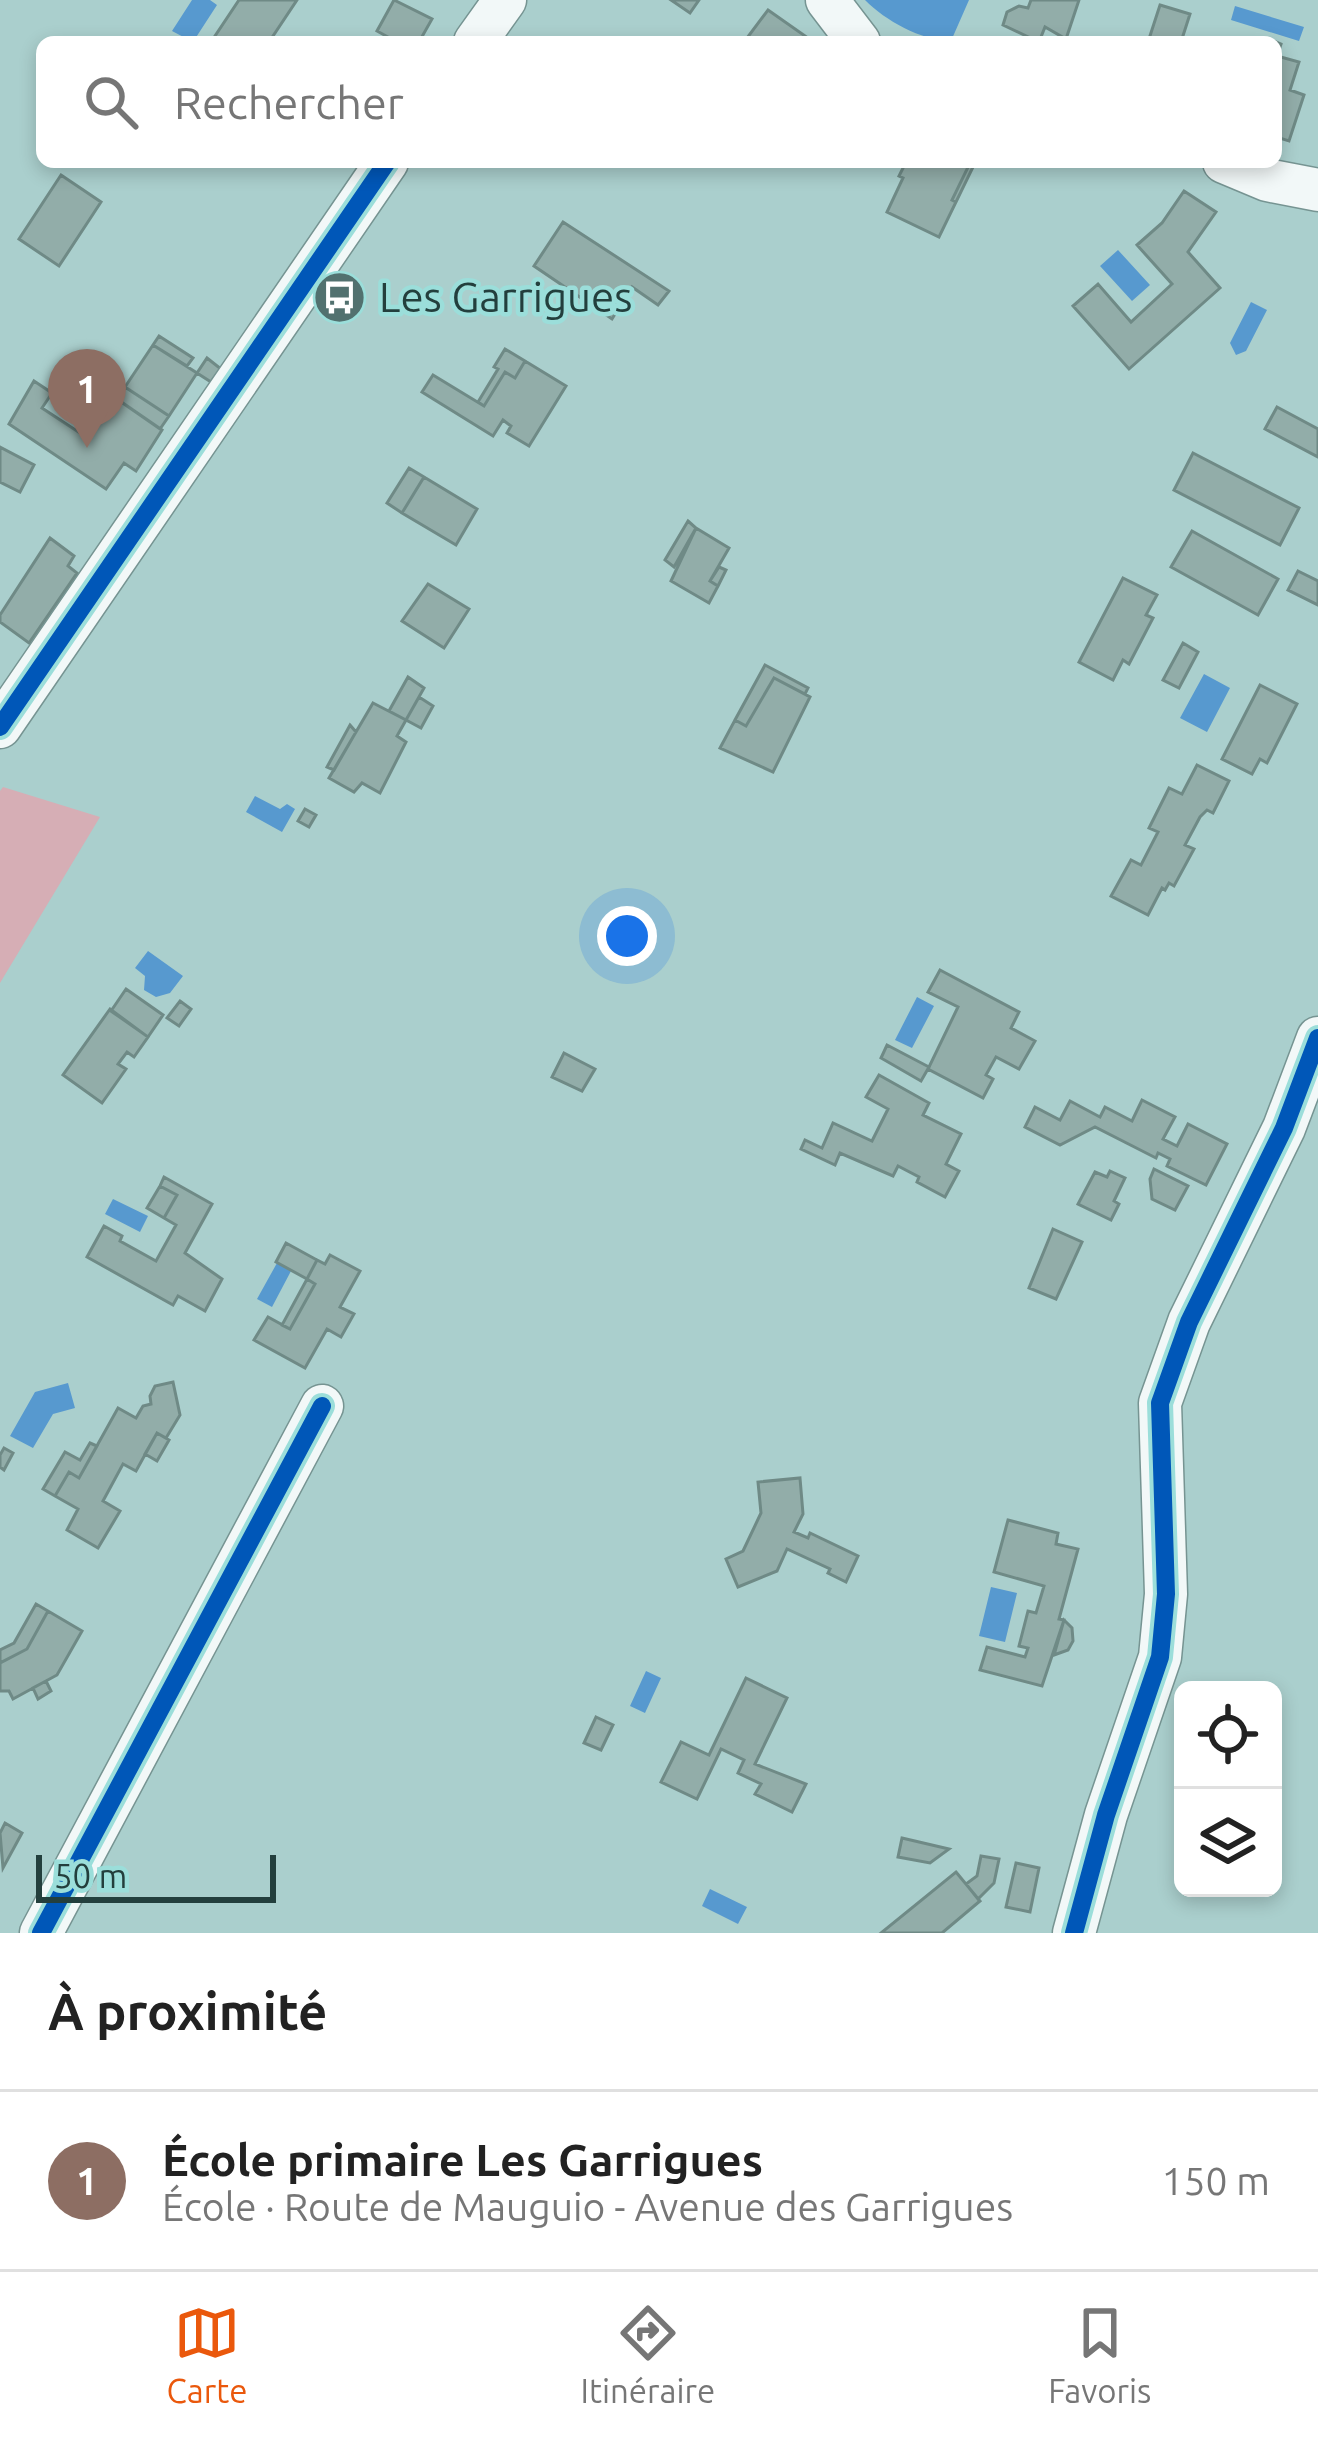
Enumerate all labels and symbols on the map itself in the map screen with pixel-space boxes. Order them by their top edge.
bus stop icon: Les Garrigues [312,269,368,325]
place label: Les Garrigues [379,273,632,320]
pin: 1 [48,349,126,448]
your location [597,906,657,966]
scale bar [36,1849,276,1902]

